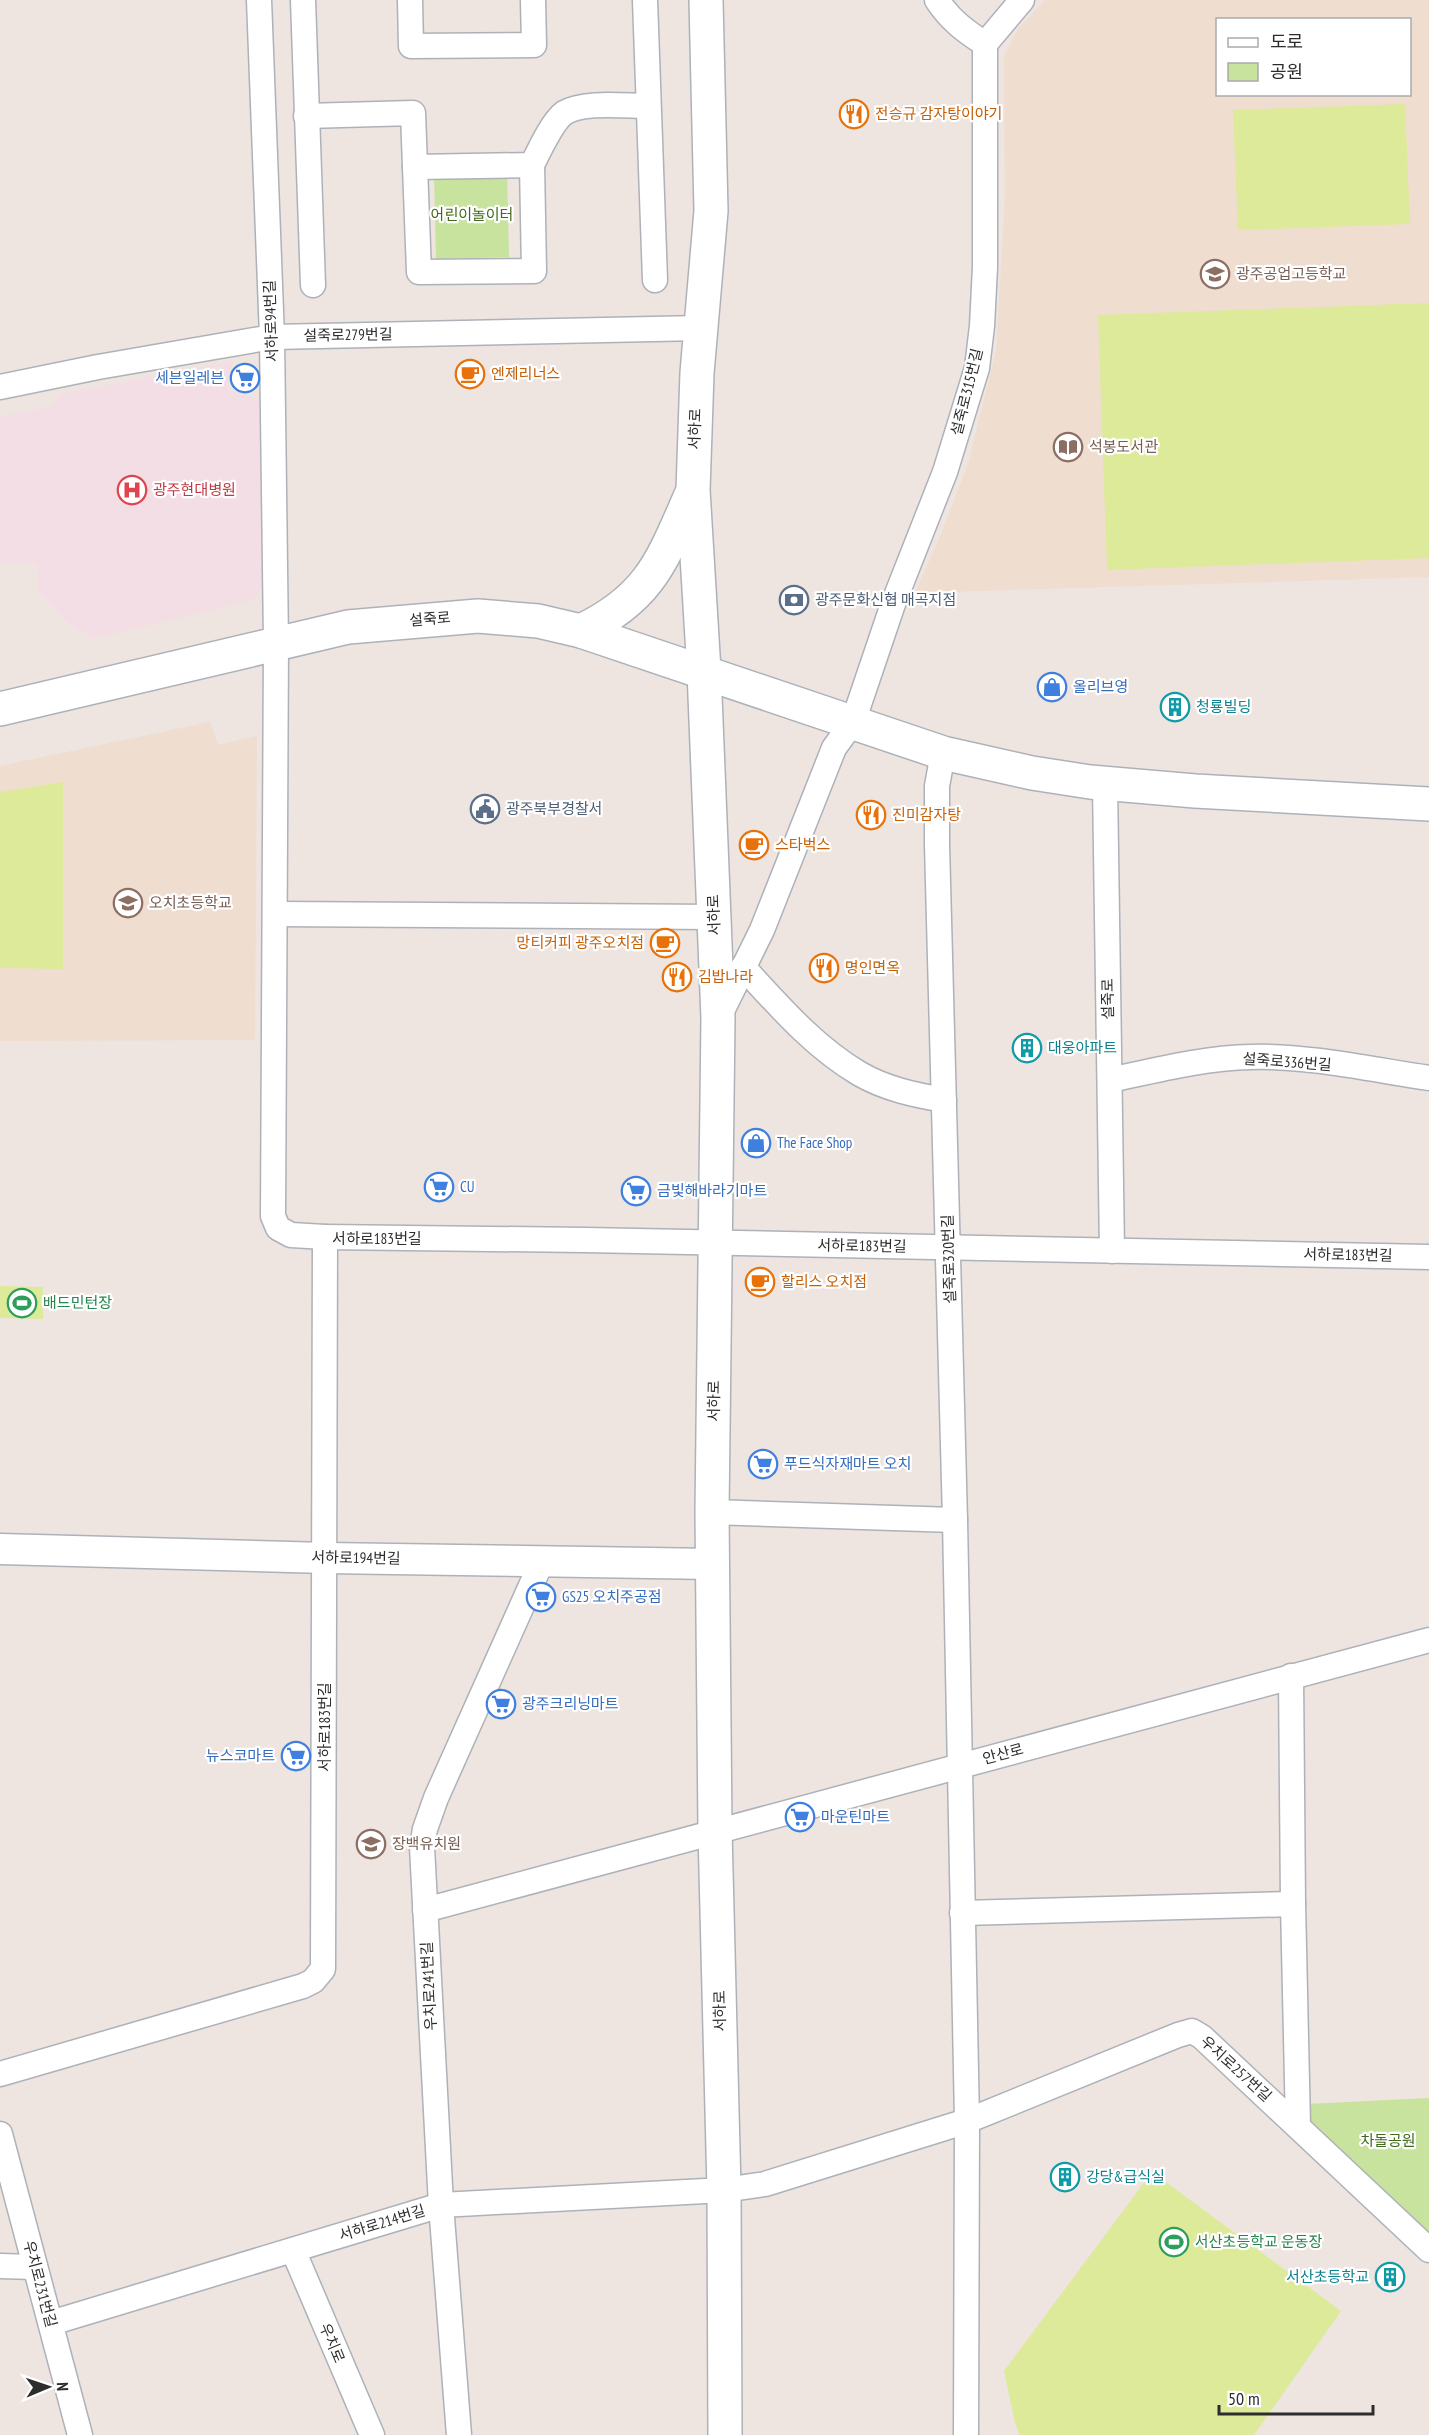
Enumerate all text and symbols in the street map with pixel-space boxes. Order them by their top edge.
legend [1216,18,1411,96]
text: 도로 [1270,30,1303,53]
text: 공원 [1270,60,1303,83]
restaurant icon: 전승규 감자탕이야기 [838,98,870,130]
place label: 전승규 감자탕이야기 [875,104,1002,123]
park label: 어린이놀이터 [431,205,513,224]
school or university icon: 광주공업고등학교 [1199,258,1231,290]
place label: 광주공업고등학교 [1236,264,1346,283]
street label: 서하로94번길 [260,279,281,363]
street label: 설죽로279번길 [303,324,393,345]
street label: 설죽로315번길 [946,346,987,437]
cafe icon: 엔제리너스 [454,358,486,390]
supermarket icon: 세븐일레븐 [229,362,261,394]
place label: 엔제리너스 [491,364,560,383]
place label: 세븐일레븐 [155,368,224,387]
street label: 서하로 [684,408,705,450]
library icon: 석봉도서관 [1052,431,1084,463]
place label: 석봉도서관 [1089,437,1158,456]
hospital icon: 광주현대병원 [116,474,148,506]
place label: 광주현대병원 [153,480,236,499]
bank icon: 광주문화신협 매곡지점 [778,584,810,616]
place label: 광주문화신협 매곡지점 [815,590,956,609]
street label: 설죽로 [409,607,451,630]
shop icon: 올리브영 [1036,671,1068,703]
place label: 올리브영 [1073,677,1128,696]
building icon: 청룡빌딩 [1159,691,1191,723]
place label: 청룡빌딩 [1196,697,1251,716]
public building icon: 광주북부경찰서 [469,793,501,825]
place label: 광주북부경찰서 [506,799,603,818]
restaurant icon: 진미감자탕 [855,799,887,831]
place label: 진미감자탕 [892,805,961,824]
cafe icon: 스타벅스 [738,829,770,861]
place label: 스타벅스 [775,835,830,854]
school or university icon: 오치초등학교 [112,887,144,919]
place label: 오치초등학교 [149,893,232,912]
street label: 서하로 [703,894,724,936]
cafe icon: 망티커피 광주오치점 [649,927,681,959]
place label: 망티커피 광주오치점 [517,933,644,952]
restaurant icon: 명인면옥 [808,952,840,984]
place label: 명인면옥 [845,958,900,977]
restaurant icon: 김밥나라 [661,961,693,993]
place label: 김밥나라 [698,967,753,986]
street label: 설죽로 [1098,978,1117,1020]
building icon: 대웅아파트 [1011,1032,1043,1064]
place label: 대웅아파트 [1048,1038,1117,1057]
street label: 설죽로336번길 [1242,1049,1332,1074]
shop icon: The Face Shop [740,1127,772,1159]
place label: The Face Shop [777,1133,852,1152]
supermarket icon: CU [423,1171,455,1203]
supermarket icon: 금빛해바라기마트 [620,1175,652,1207]
place label: CU [460,1177,475,1196]
place label: 금빛해바라기마트 [657,1181,768,1200]
street label: 설죽로320번길 [937,1214,960,1304]
street label: 서하로183번길 [332,1229,422,1248]
street label: 서하로183번길 [817,1235,907,1256]
street label: 서하로183번길 [1303,1244,1393,1265]
cafe icon: 할리스 오치점 [744,1266,776,1298]
place label: 할리스 오치점 [781,1272,867,1291]
sports icon: 배드민턴장 [6,1287,38,1319]
place label: 배드민턴장 [43,1293,112,1312]
street label: 서하로 [704,1380,723,1422]
supermarket icon: 푸드식자재마트 오치 [747,1448,779,1480]
place label: 푸드식자재마트 오치 [784,1454,911,1473]
street label: 서하로194번길 [311,1547,401,1568]
supermarket icon: GS25 오치주공점 [525,1581,557,1613]
place label: GS25 오치주공점 [562,1587,661,1606]
street label: 서하로183번길 [315,1682,334,1772]
supermarket icon: 광주크리닝마트 [485,1688,517,1720]
place label: 광주크리닝마트 [522,1694,619,1713]
street label: 안산로 [980,1739,1025,1768]
supermarket icon: 뉴스코마트 [280,1740,312,1772]
place label: 뉴스코마트 [206,1746,275,1765]
supermarket icon: 마운틴마트 [784,1801,816,1833]
place label: 마운틴마트 [821,1807,890,1826]
school or university icon: 장백유치원 [355,1828,387,1860]
place label: 장백유치원 [392,1834,461,1853]
street label: 우치로241번길 [417,1941,440,2031]
street label: 서하로 [710,1990,729,2032]
street label: 우치로257번길 [1197,2032,1276,2106]
park label: 차돌공원 [1360,2131,1416,2150]
building icon: 강당&급식실 [1049,2161,1081,2193]
place label: 강당&급식실 [1086,2167,1165,2186]
street label: 서하로214번길 [336,2200,427,2245]
sports icon: 서산초등학교 운동장 [1158,2226,1190,2258]
place label: 서산초등학교 운동장 [1195,2232,1323,2251]
street label: 우치로231번길 [20,2238,61,2329]
building icon: 서산초등학교 [1374,2261,1406,2293]
place label: 서산초등학교 [1286,2267,1369,2286]
street label: 우치로 [316,2320,349,2366]
north arrow [18,2357,78,2417]
scale bar [1219,2378,1374,2416]
text: N [53,2382,73,2391]
text: 50 m [1228,2387,1260,2410]

